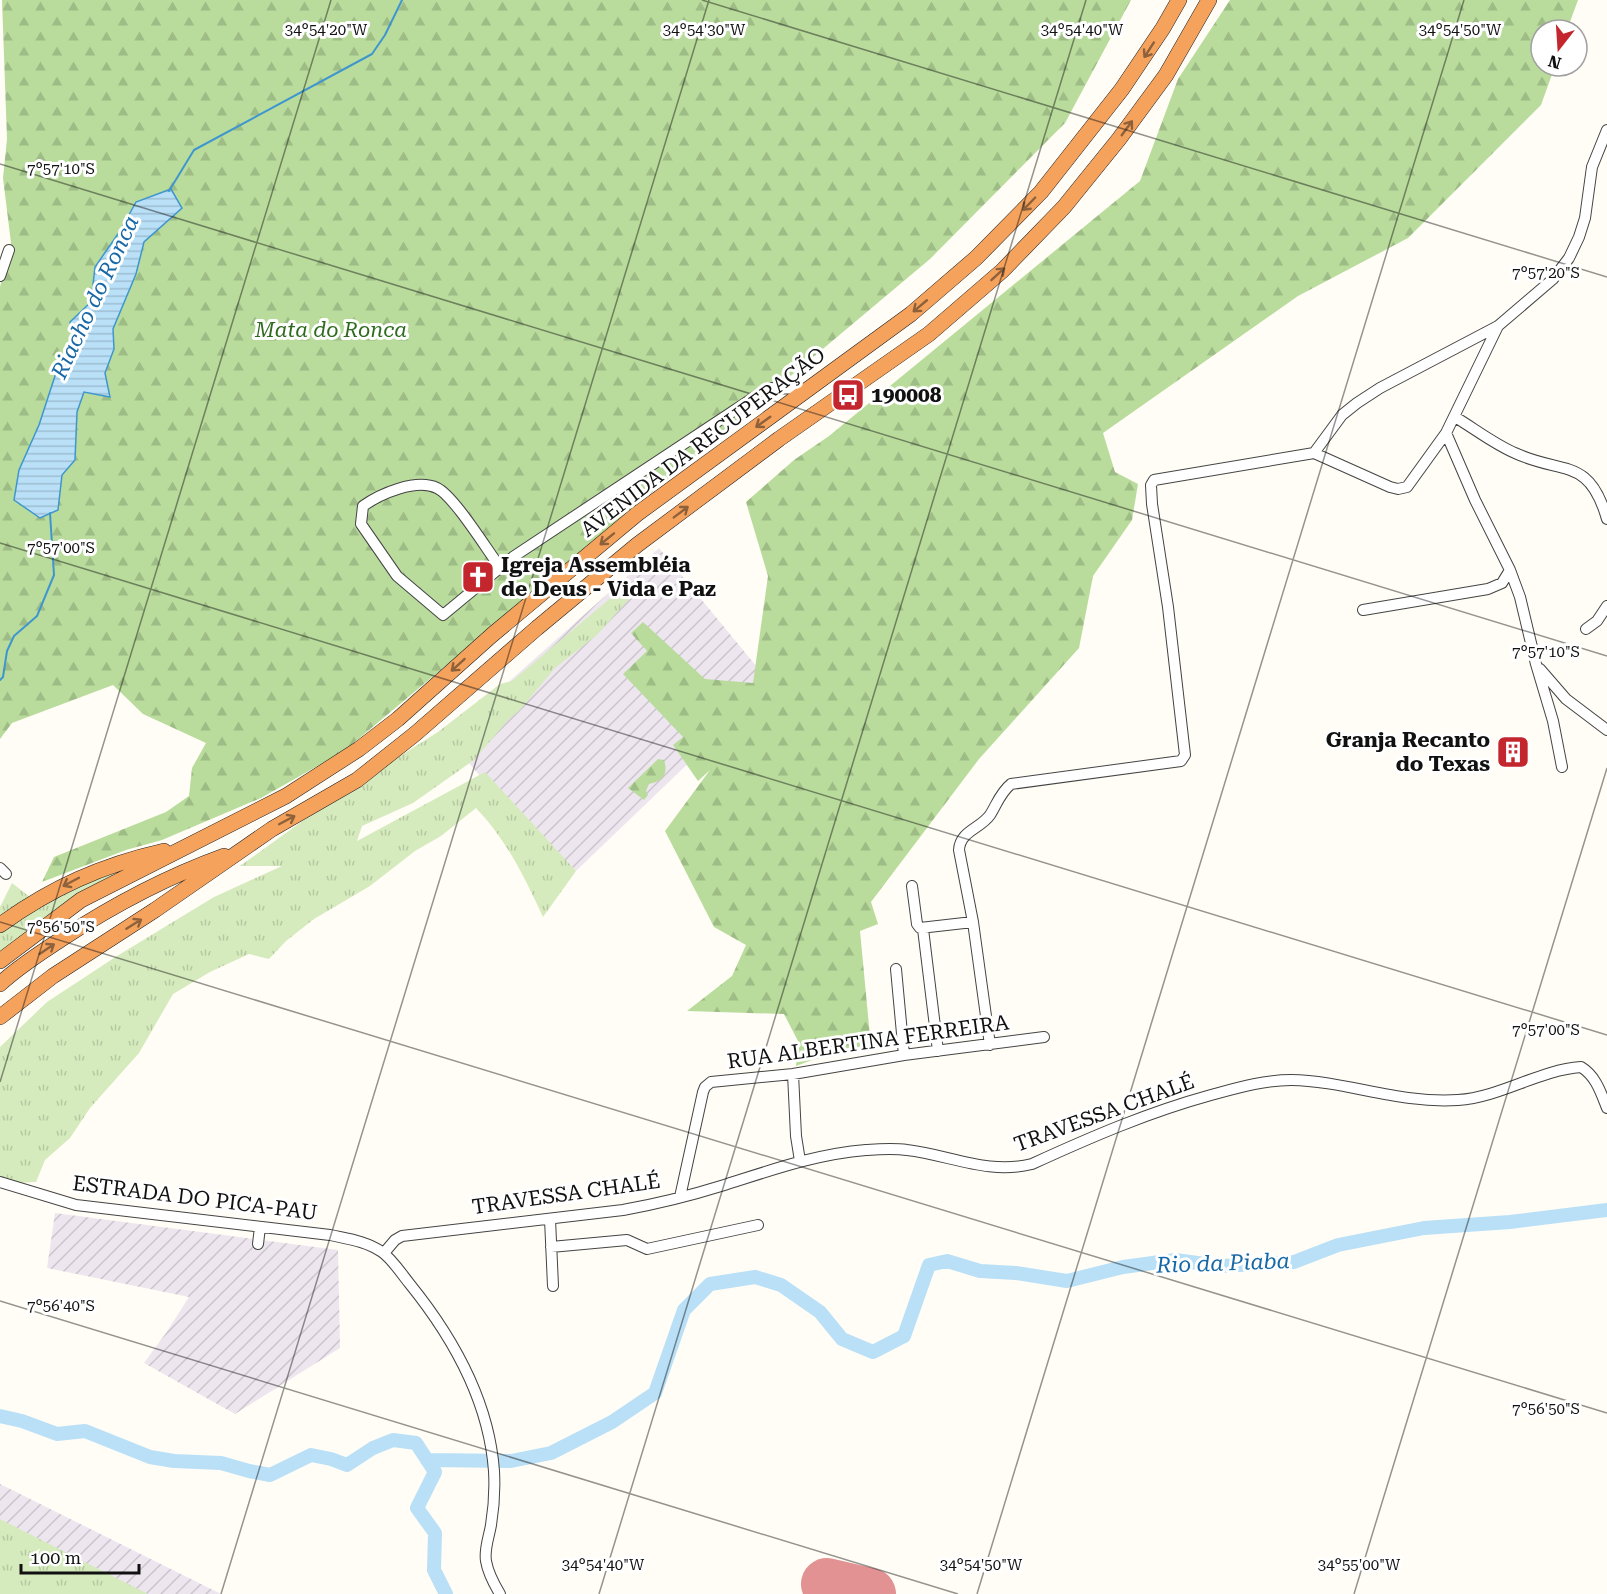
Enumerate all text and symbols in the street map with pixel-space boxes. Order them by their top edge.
north arrow [1529,18,1589,78]
text: 34°54'20"W [285,21,368,39]
text: 34°54'30"W [663,21,746,39]
text: 34°54'40"W [1041,21,1124,39]
text: 34°54'50"W [1419,21,1502,39]
one-way arrow [1142,41,1154,58]
text: N [1546,51,1563,73]
one-way arrow [1121,120,1133,136]
text: 7°57'10"S [27,160,95,178]
one-way arrow [1023,196,1037,211]
water label: Riacho do Ronca [46,212,144,383]
text: 7°57'20"S [1512,264,1580,282]
one-way arrow [990,267,1005,281]
one-way arrow [912,300,928,313]
park label: Mata do Ronca [254,318,407,342]
street label: AVENIDA DA RECUPERAÇÃO [576,341,830,542]
bus stop icon: 190008 [830,377,866,413]
place label: 190008 [871,383,942,407]
one-way arrow [755,416,771,428]
one-way arrow [673,506,689,519]
one-way arrow [599,532,615,545]
text: 7°57'00"S [27,539,95,557]
place label: Igreja Assembléia de Deus - Vida e Paz [501,553,716,601]
church icon: Igreja Assembléia de Deus - Vida e Paz [460,559,496,595]
text: 7°57'10"S [1512,643,1580,661]
one-way arrow [451,658,466,672]
place label: Granja Recanto do Texas [1326,728,1490,776]
building icon: Granja Recanto do Texas [1495,734,1531,770]
one-way arrow [278,814,295,826]
one-way arrow [63,877,81,888]
one-way arrow [125,917,142,929]
text: 7°56'50"S [27,918,95,936]
one-way arrow [38,943,55,955]
street label: RUA ALBERTINA FERREIRA [726,1010,1011,1074]
text: 7°57'00"S [1512,1021,1580,1039]
street label: TRAVESSA CHALÉ [1010,1068,1197,1157]
street label: TRAVESSA CHALÉ [470,1168,662,1219]
street label: ESTRADA DO PICA-PAU [71,1171,319,1225]
water label: Rio da Piaba [1155,1248,1290,1278]
text: 7°56'40"S [27,1297,95,1315]
text: 7°56'50"S [1512,1400,1580,1418]
scale bar [21,1537,140,1575]
text: 100 m [30,1547,81,1568]
text: 34°54'40"W [562,1556,645,1574]
text: 34°54'50"W [940,1556,1023,1574]
text: 34°55'00"W [1318,1556,1401,1574]

